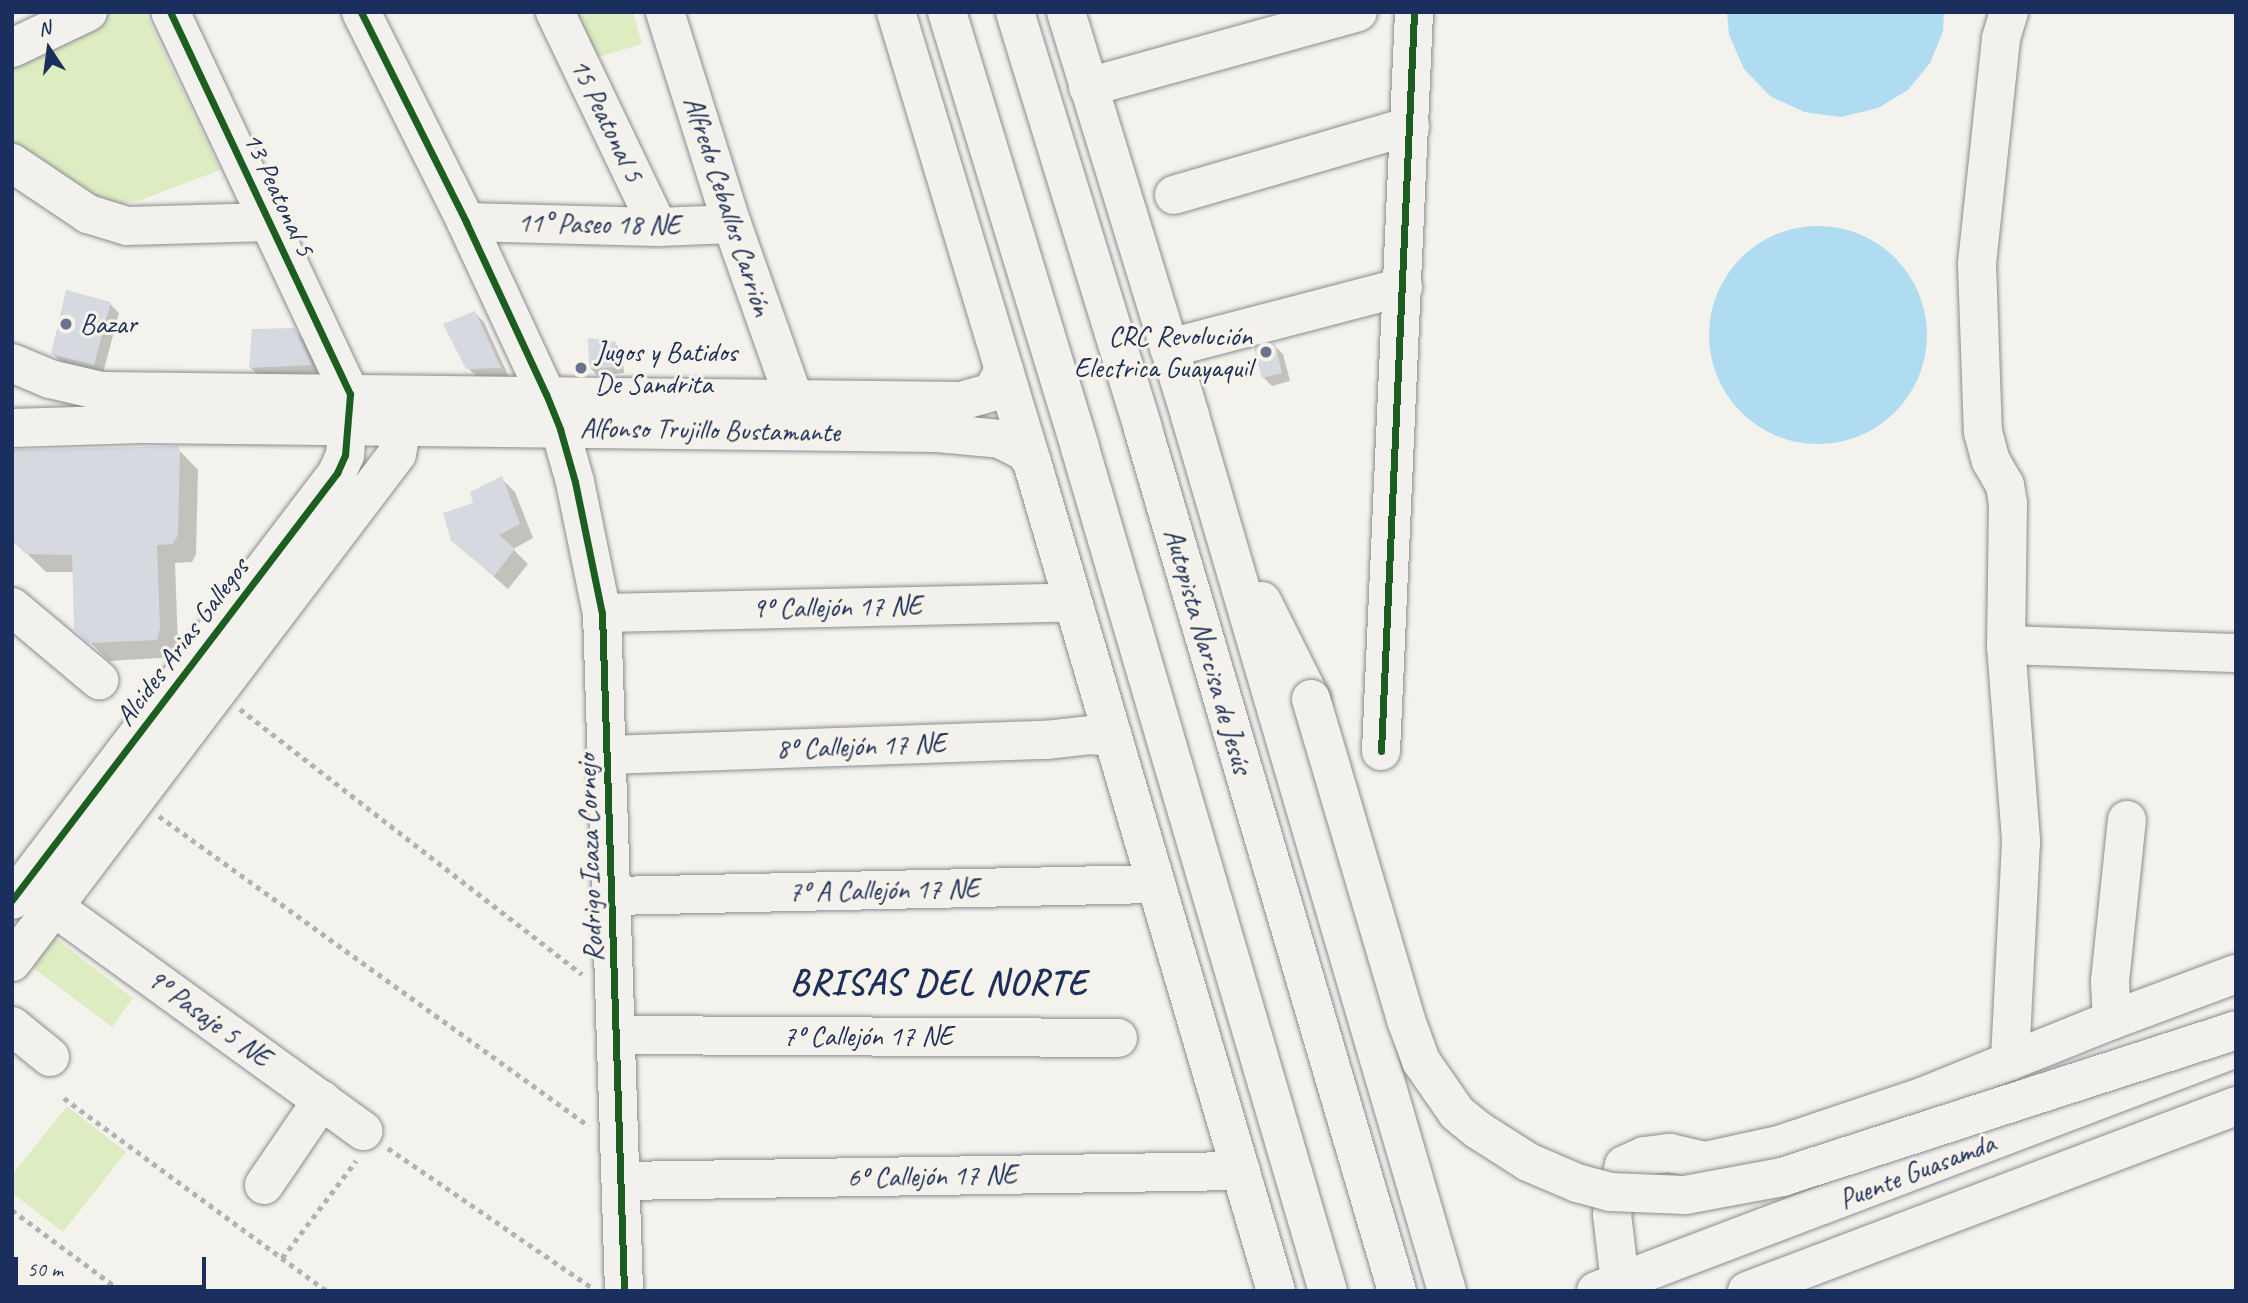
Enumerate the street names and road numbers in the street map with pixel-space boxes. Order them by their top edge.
street label: 15 Peatonal 5 [563,53,651,187]
street label: Alfredo Ceballos Carrión [677,92,779,320]
street label: 13 Peatonal 5 [236,127,322,261]
street label: 11° Paseo 18 NE [517,206,681,242]
street label: Alfonso Trujillo Bustamante [581,411,839,449]
street label: Autopista Narcisa de Jesús [1157,525,1259,777]
street label: Alcides Arias Gallegos [108,552,256,732]
street label: 9º Callejón 17 NE [752,589,922,625]
street label: 8º Callejón 17 NE [776,726,946,766]
street label: Rodrigo Icaza Cornejo [570,753,610,963]
street label: 7º A Callejón 17 NE [788,872,980,908]
street label: 9º Pasaje 5 NE [141,962,277,1074]
street label: 7º Callejón 17 NE [783,1019,953,1053]
street label: Puente Guasamda [1833,1126,2001,1216]
street label: 6º Callejón 17 NE [847,1158,1017,1194]

